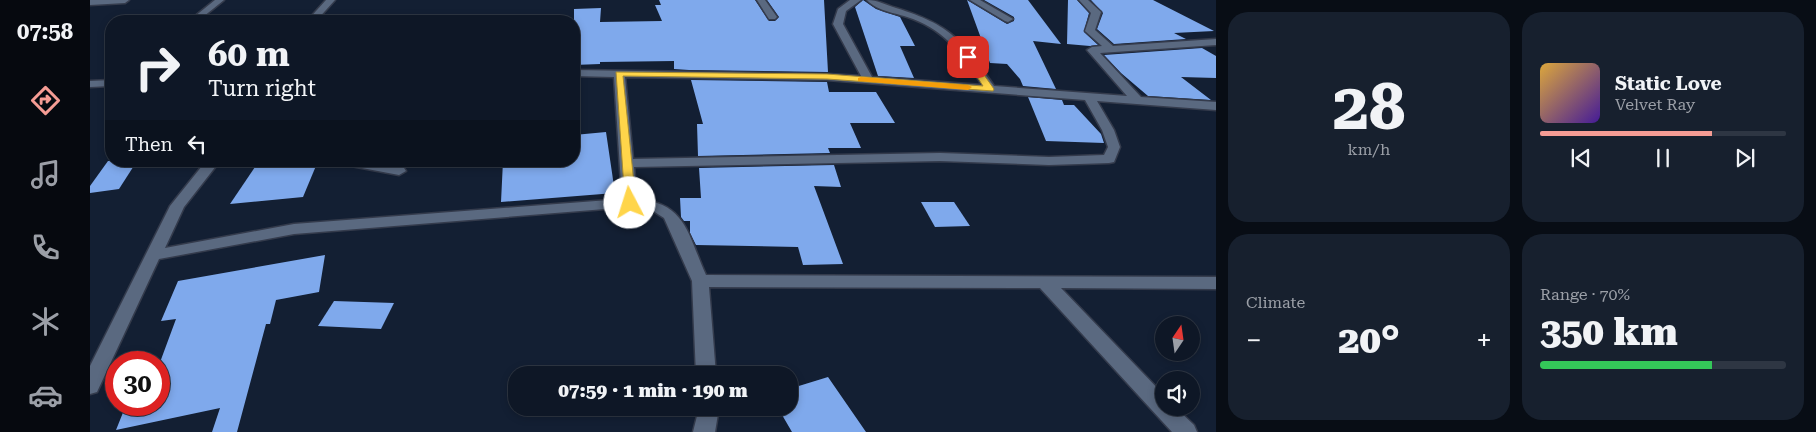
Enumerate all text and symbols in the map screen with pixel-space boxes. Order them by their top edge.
text: 07:58 [17,19,73,44]
text: 60 m [208,34,290,75]
icon: right [125,35,190,100]
pin [947,36,989,78]
icon: arrive [954,43,982,71]
text: 28 [1333,69,1405,145]
text: Static Love [1615,72,1722,95]
text: Turn right [208,76,316,101]
icon: directions [28,83,63,118]
text: Velvet Ray [1615,95,1695,114]
icon: left [183,130,211,158]
text: Then [125,133,173,156]
text: km/h [1348,140,1390,159]
icon: previous [1567,144,1595,172]
icon: pause [1649,144,1677,172]
icon: next [1731,144,1759,172]
icon: music [28,157,63,192]
position arrow [603,176,655,228]
icon: phone [28,230,63,265]
text: Range · 70% [1540,285,1630,304]
text: Climate [1246,293,1305,312]
icon: climate [28,304,63,339]
text: 350 km [1540,310,1678,354]
north arrow [1155,316,1200,361]
map controls [1155,316,1200,416]
text: 20° [1338,318,1400,362]
text: − [1246,324,1262,357]
text: + [1476,324,1492,357]
speed limit sign: 30 [105,351,170,416]
button: sound [1155,371,1200,416]
icon: car [28,378,63,413]
text: 07:59 · 1 min · 190 m [558,379,748,402]

